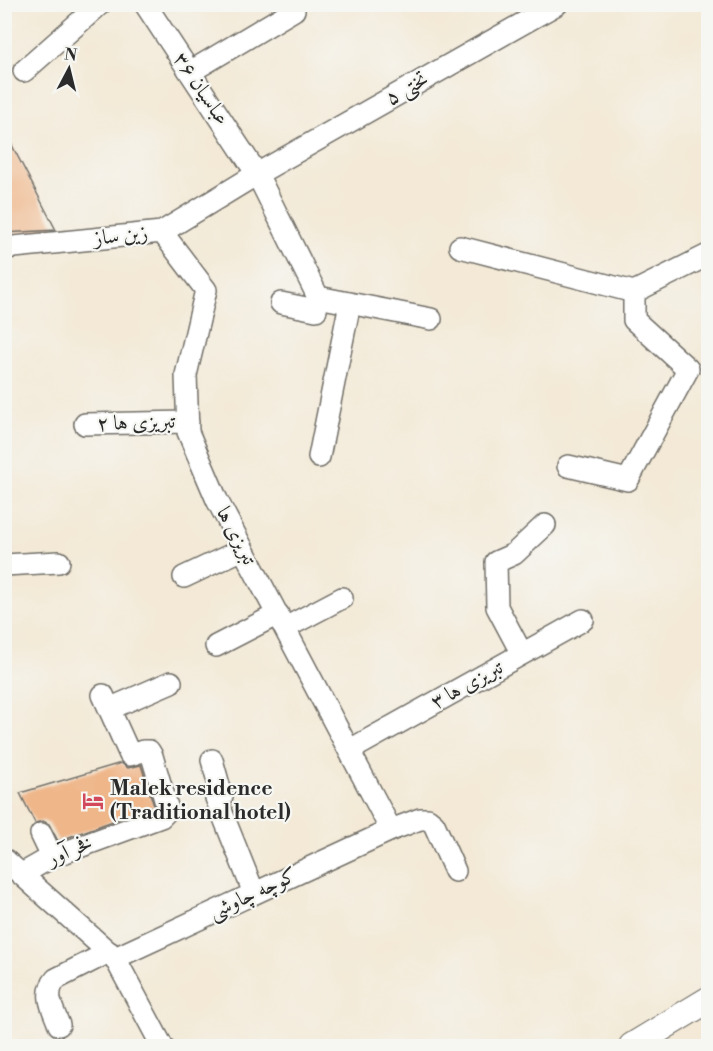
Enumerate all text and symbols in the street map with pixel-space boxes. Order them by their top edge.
north arrow [39,39,99,99]
text: N [63,44,79,66]
street label: عباسیان ۳۶ [167,47,235,131]
street label: تختی ۵ [381,66,434,112]
street label: زین ساز [91,220,149,252]
street label: تبریزی ها ۲ [96,409,177,437]
street label: تبریزی ها [210,503,262,570]
street label: تبریزی ها ۳ [426,654,509,715]
place label: Malek residence (Traditional hotel) [110,776,291,826]
hotel icon: Malek residence (Traditional hotel) [81,789,105,813]
street label: فخر آور [41,829,97,873]
street label: کوچه چاوشی [205,862,302,927]

